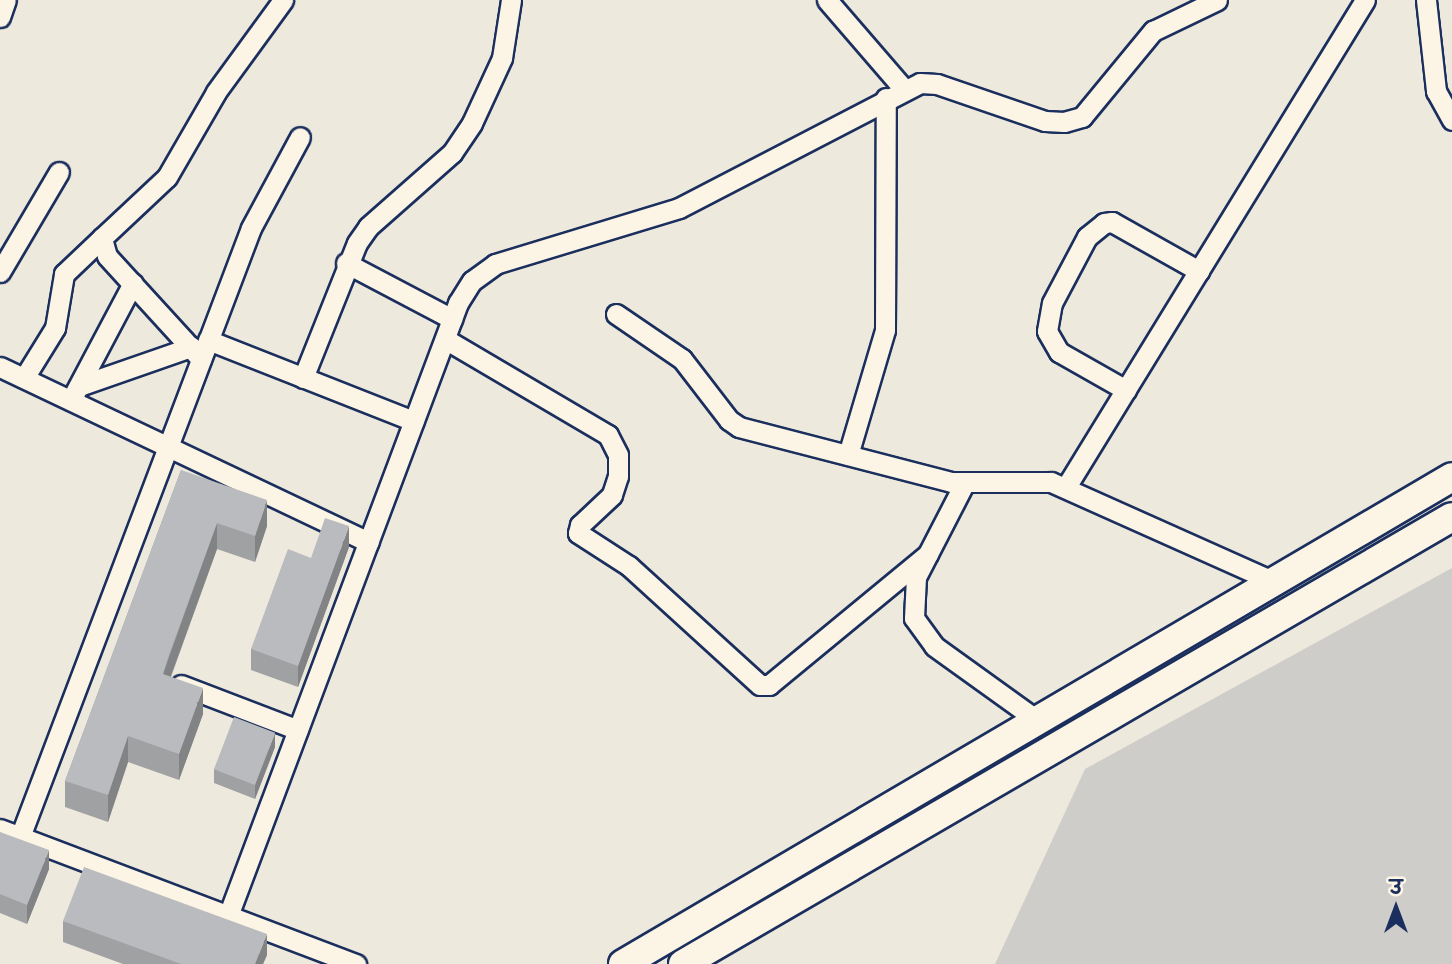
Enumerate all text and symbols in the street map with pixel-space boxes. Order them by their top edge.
north arrow [1361,873,1431,943]
text: उ [1390,874,1402,899]

